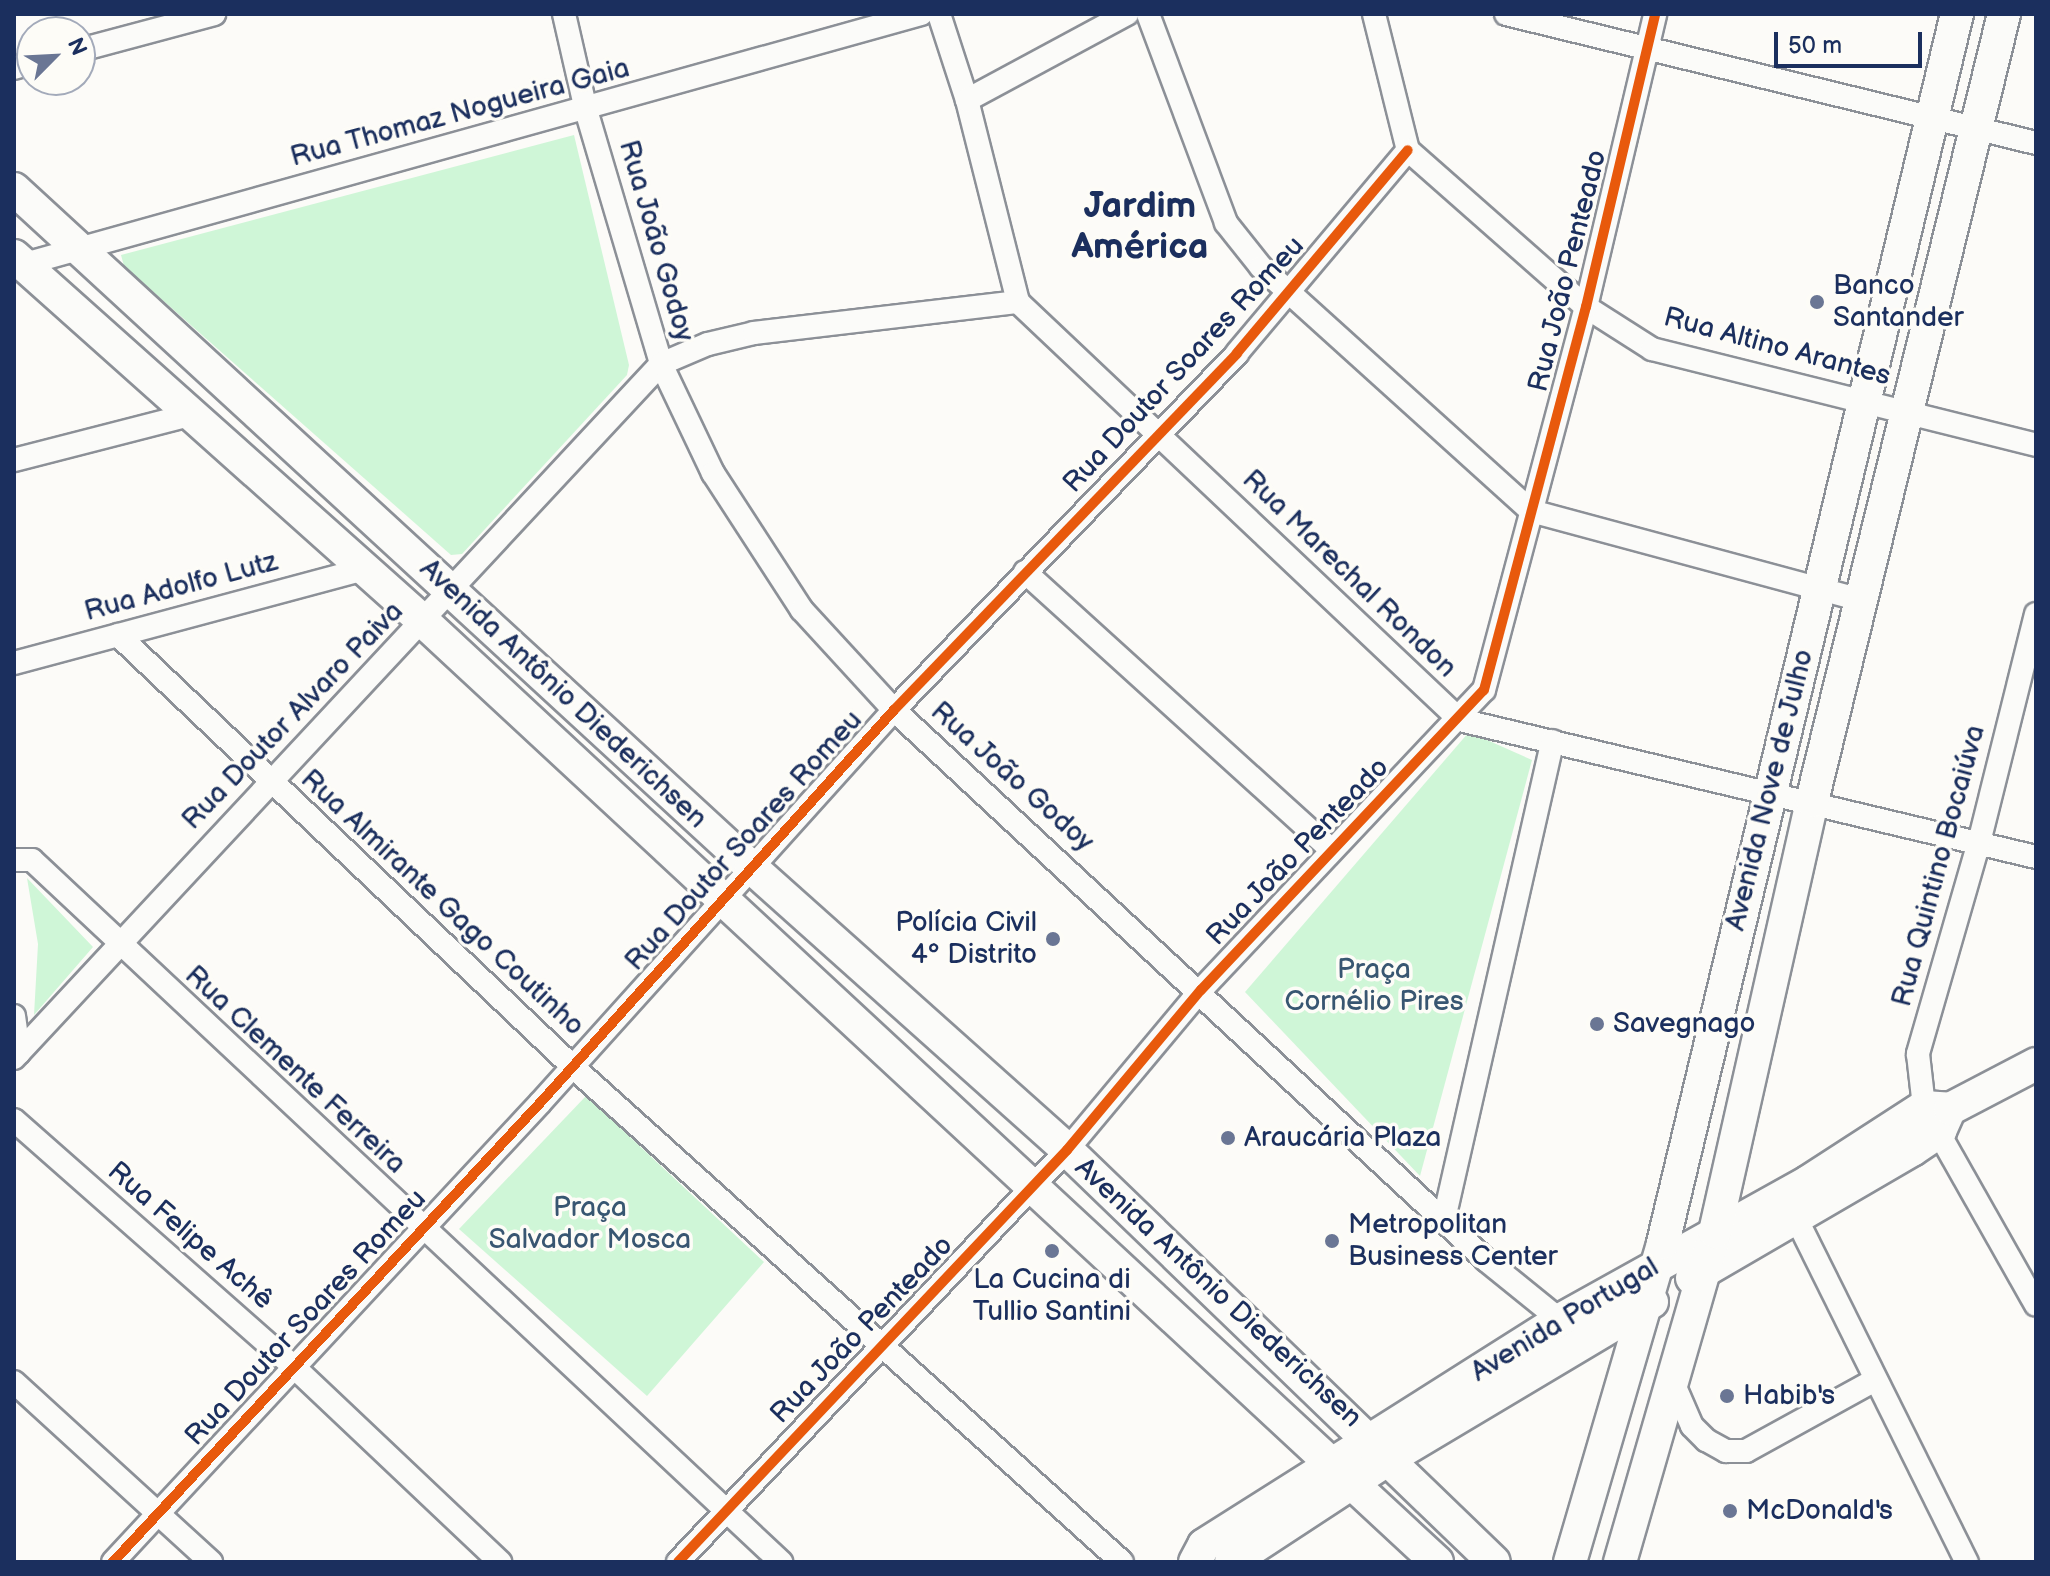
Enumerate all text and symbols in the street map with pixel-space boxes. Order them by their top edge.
north arrow [16,16,96,96]
scale bar [1778,16,1926,66]
text: 50 m [1788,31,1842,60]
text: N [61,34,92,60]
street label: Rua Thomaz Nogueira Gaia [286,51,634,175]
street label: Rua João Godoy [611,136,701,346]
street label: Rua João Penteado [1522,146,1614,396]
district label: Jardim América [1072,184,1208,269]
street label: Rua Doutor Soares Romeu [1056,230,1312,500]
place label: Banco Santander [1833,269,1964,335]
marker: Banco Santander [1808,293,1826,311]
street label: Rua Altino Arantes [1660,301,1894,393]
street label: Rua Marechal Rondon [1235,463,1463,685]
street label: Rua Adolfo Lutz [81,545,281,629]
street label: Avenida Antônio Diederichsen [413,552,713,836]
street label: Rua Doutor Alvaro Paiva [175,595,411,837]
street label: Avenida Nove de Julho [1719,645,1821,935]
street label: Rua João Godoy [923,694,1101,860]
street label: Rua Doutor Soares Romeu [618,704,870,978]
street label: Rua Quintino Bocaiúva [1885,722,1993,1010]
street label: Rua João Penteado [1199,751,1397,953]
street label: Rua Almirante Gago Coutinho [293,763,591,1043]
place label: Polícia Civil 4º Distrito [895,906,1037,972]
marker: Polícia Civil 4º Distrito [1044,930,1062,948]
park label: Praça Cornélio Pires [1284,953,1464,1019]
street label: Rua Clemente Ferreira [178,959,412,1181]
place label: Savegnago [1613,1007,1755,1041]
marker: Savegnago [1588,1015,1606,1033]
place label: Araucária Plaza [1244,1121,1441,1155]
marker: Araucária Plaza [1219,1129,1237,1147]
street label: Avenida Antônio Diederichsen [1068,1151,1368,1435]
street label: Rua Felipe Achê [100,1155,280,1317]
street label: Rua Doutor Soares Romeu [178,1183,434,1453]
park label: Praça Salvador Mosca [489,1191,691,1257]
place label: Metropolitan Business Center [1348,1208,1558,1274]
street label: Rua João Penteado [763,1229,961,1431]
marker: Metropolitan Business Center [1323,1232,1341,1250]
marker: La Cucina di Tullio Santini [1043,1242,1061,1260]
street label: Avenida Portugal [1465,1251,1665,1389]
place label: La Cucina di Tullio Santini [973,1263,1131,1329]
place label: Habib's [1743,1379,1835,1413]
marker: Habib's [1718,1387,1736,1405]
place label: McDonald's [1746,1494,1893,1528]
marker: McDonald's [1721,1502,1739,1520]

